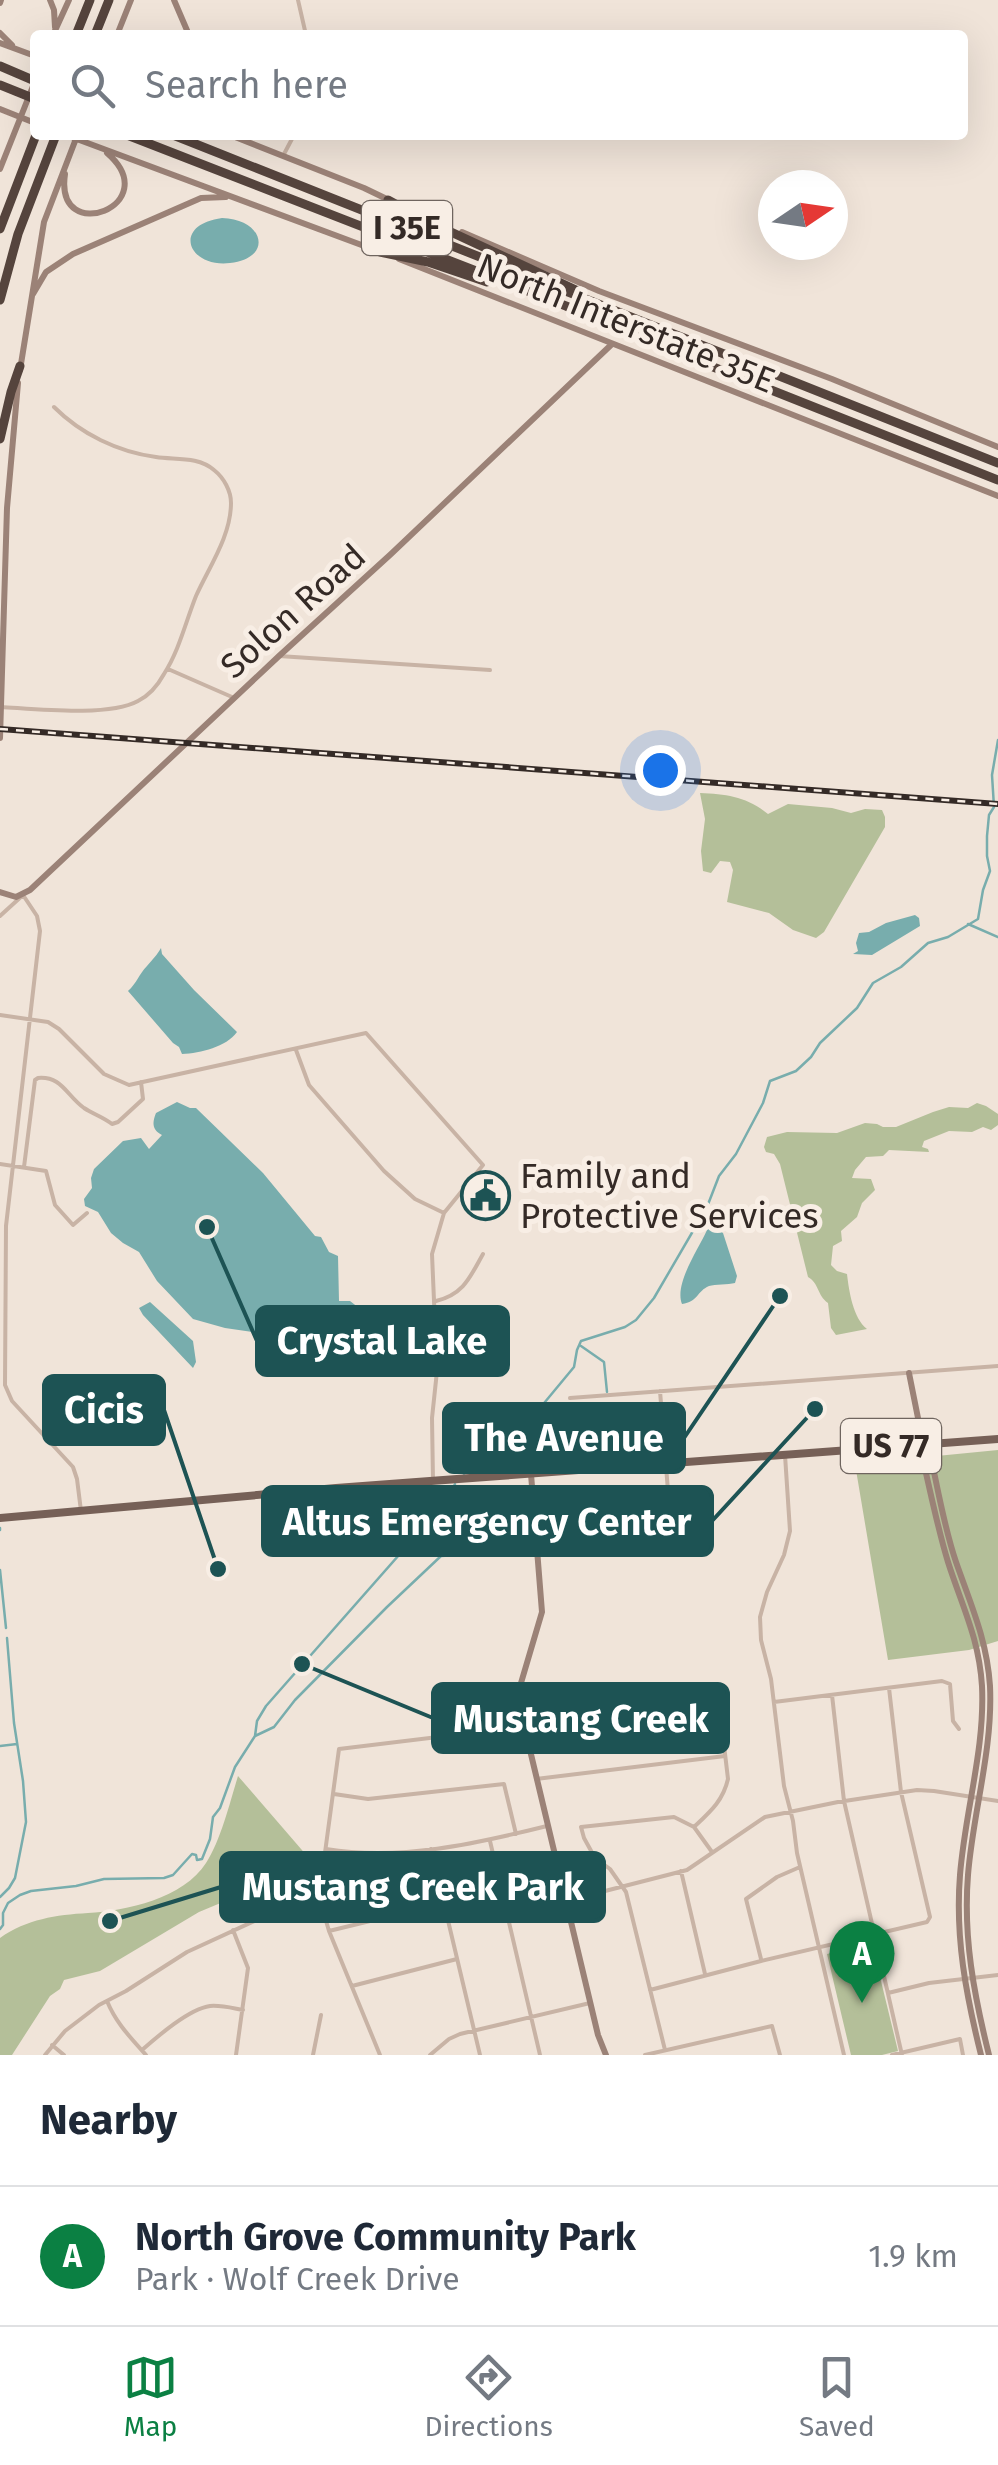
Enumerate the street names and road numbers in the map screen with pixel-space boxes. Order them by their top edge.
road number: I 35E [362,201,452,255]
street label: North Interstate 35E [471,244,781,402]
street label: Solon Road [212,535,374,687]
road number: US 77 [841,1419,941,1473]

